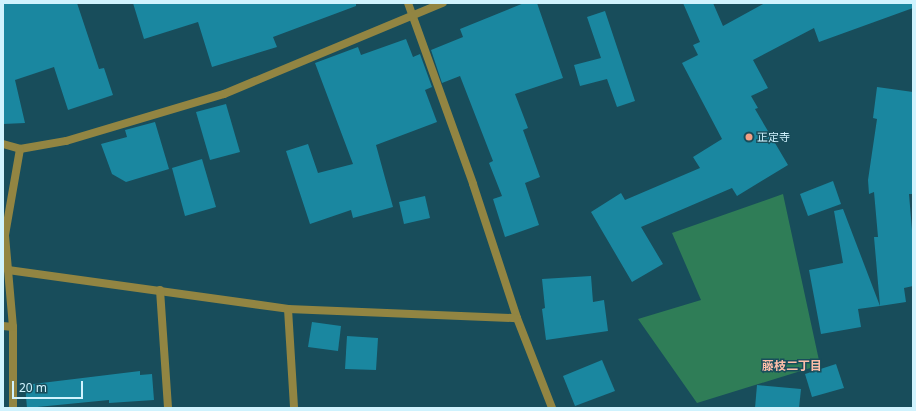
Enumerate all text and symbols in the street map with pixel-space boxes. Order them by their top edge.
place label: 正定寺 [757,130,790,144]
marker: 正定寺 [744,132,754,142]
district label: 藤枝二丁目 [762,359,822,373]
scale bar [14,373,85,399]
text: 20 m [19,379,47,396]

